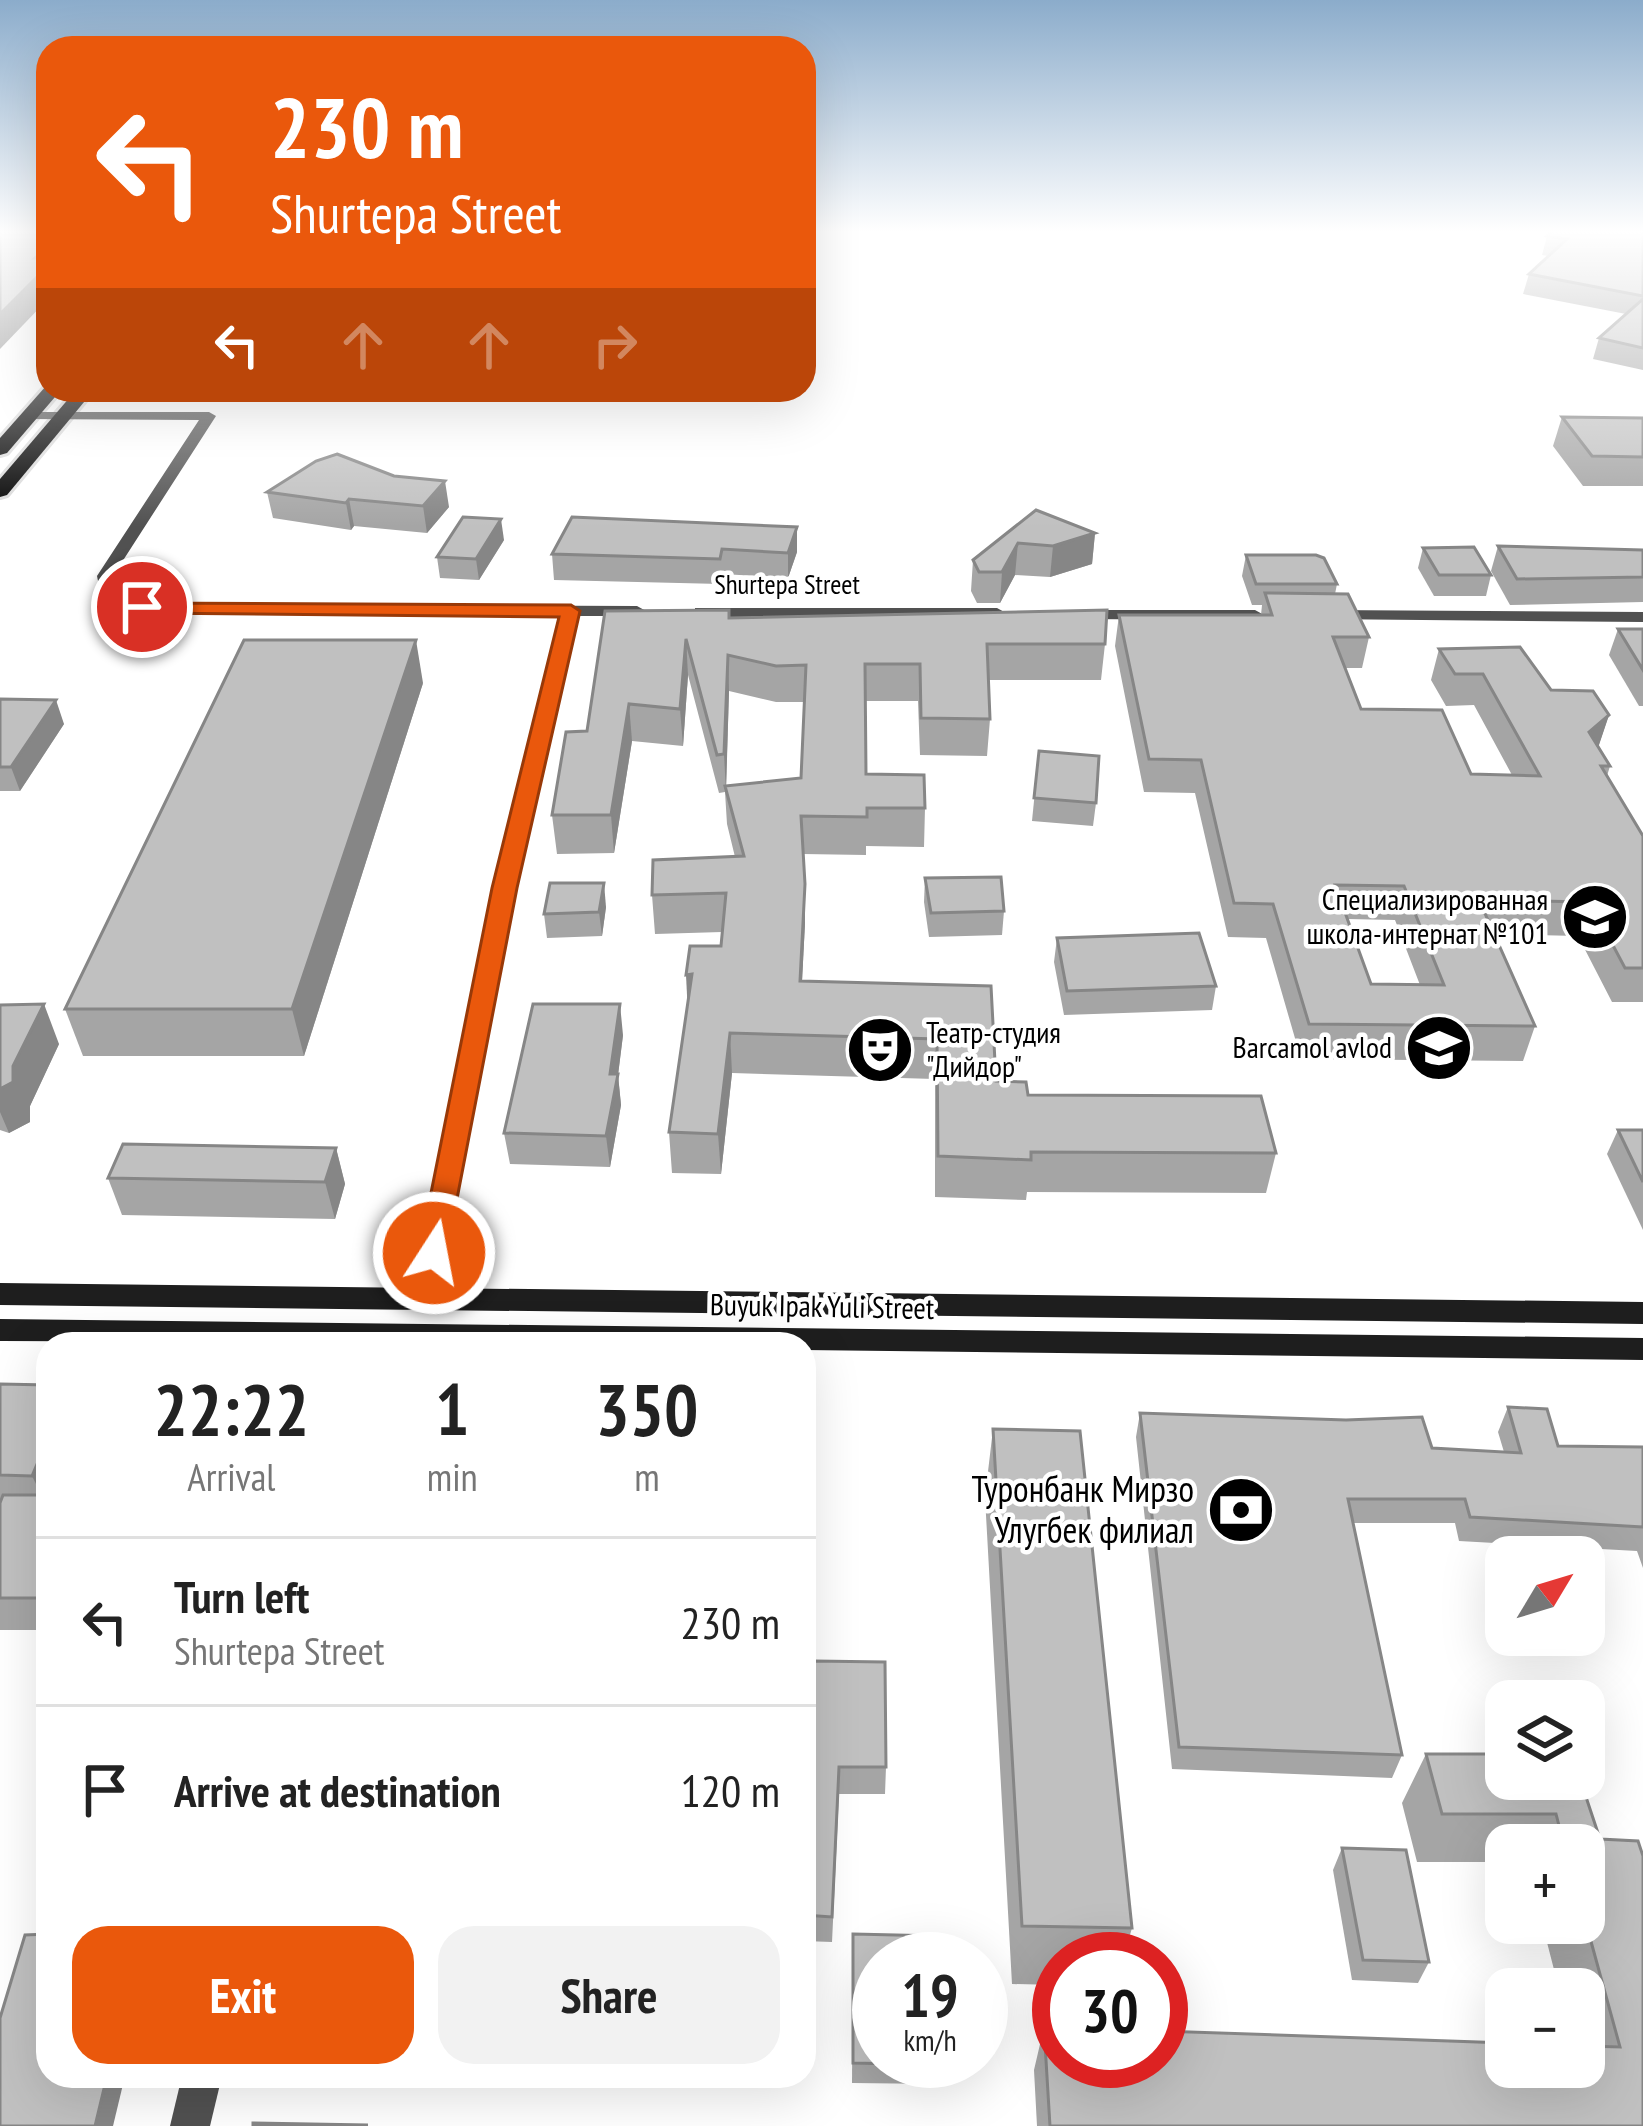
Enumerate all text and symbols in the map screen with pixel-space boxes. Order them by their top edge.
text: 230 m [270,72,463,181]
icon: left [72,84,228,240]
text: Shurtepa Street [270,178,561,248]
icon: left [204,312,270,378]
icon: ahead [330,312,396,378]
icon: ahead [456,312,522,378]
icon: right [582,312,648,378]
pin [91,556,193,658]
street label: Shurtepa Street [714,567,860,601]
icon: arrive [109,574,175,640]
place label: Специализированная школа-интернат №101 [1307,879,1548,952]
school or university icon: Специализированная школа-интернат №101 [1560,882,1630,952]
place label: Театр-студия "Дийдор" [926,1012,1061,1085]
school or university icon: Barcamol avlod [1404,1013,1474,1083]
theatre icon: Театр-студия "Дийдор" [845,1015,915,1085]
place label: Barcamol avlod [1233,1027,1392,1066]
position arrow [371,1190,497,1316]
street label: Buyuk Ipak Yuli Street [710,1284,935,1327]
text: 22:22 [154,1362,309,1455]
text: 1 [435,1362,469,1455]
text: 350 [595,1362,698,1455]
text: Arrival [187,1451,275,1502]
text: min [427,1451,478,1502]
text: m [634,1451,660,1502]
place label: Туронбанк Мирзо Улугбек филиал [972,1465,1194,1553]
bank icon: Туронбанк Мирзо Улугбек филиал [1206,1475,1276,1545]
north arrow [1485,1536,1605,1656]
map controls [1485,1536,1605,2088]
text: Turn left [174,1567,309,1625]
icon: left [72,1589,138,1655]
text: 230 m [680,1593,780,1651]
text: Shurtepa Street [174,1625,384,1676]
button: layers [1485,1680,1605,1800]
icon: arrive [72,1757,138,1823]
text: Arrive at destination [174,1761,501,1819]
text: 120 m [680,1761,780,1819]
button: + [1485,1824,1605,1944]
button: Exit [72,1926,414,2064]
button: Share [438,1926,780,2064]
speed limit sign: 30 [1032,1932,1188,2088]
text: 19 [901,1956,959,2034]
button: − [1485,1968,1605,2088]
text: km/h [903,2020,957,2059]

